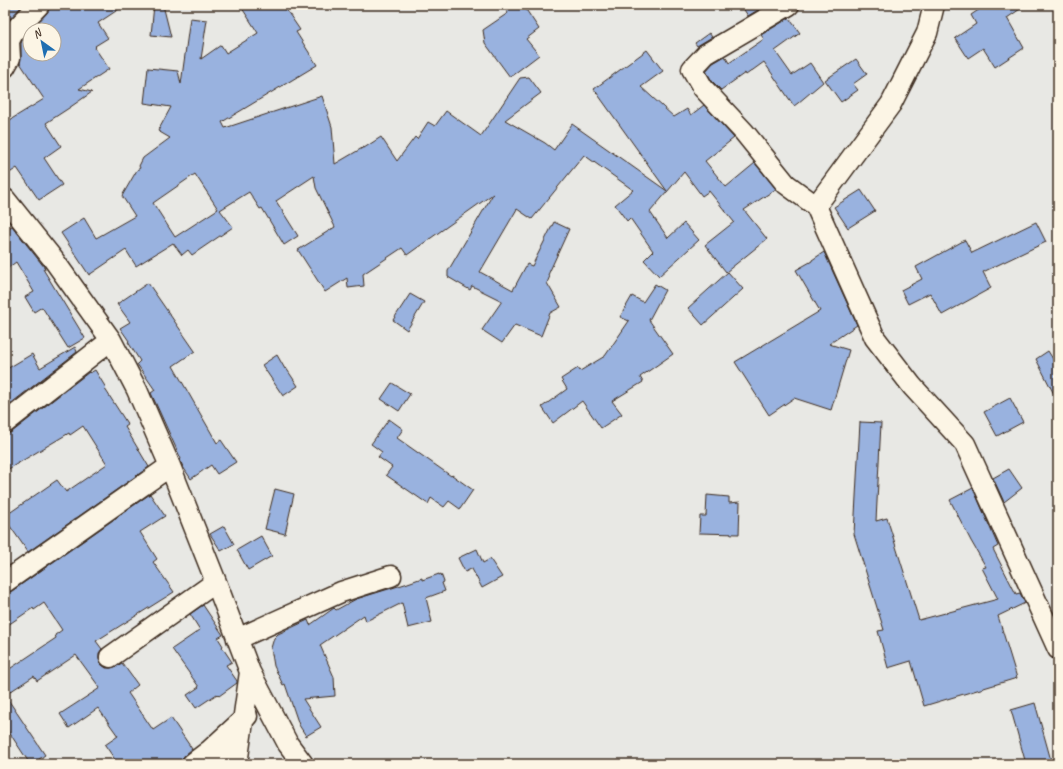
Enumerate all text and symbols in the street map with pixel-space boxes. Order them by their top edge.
north arrow [22,22,62,62]
text: N [30,25,45,41]

